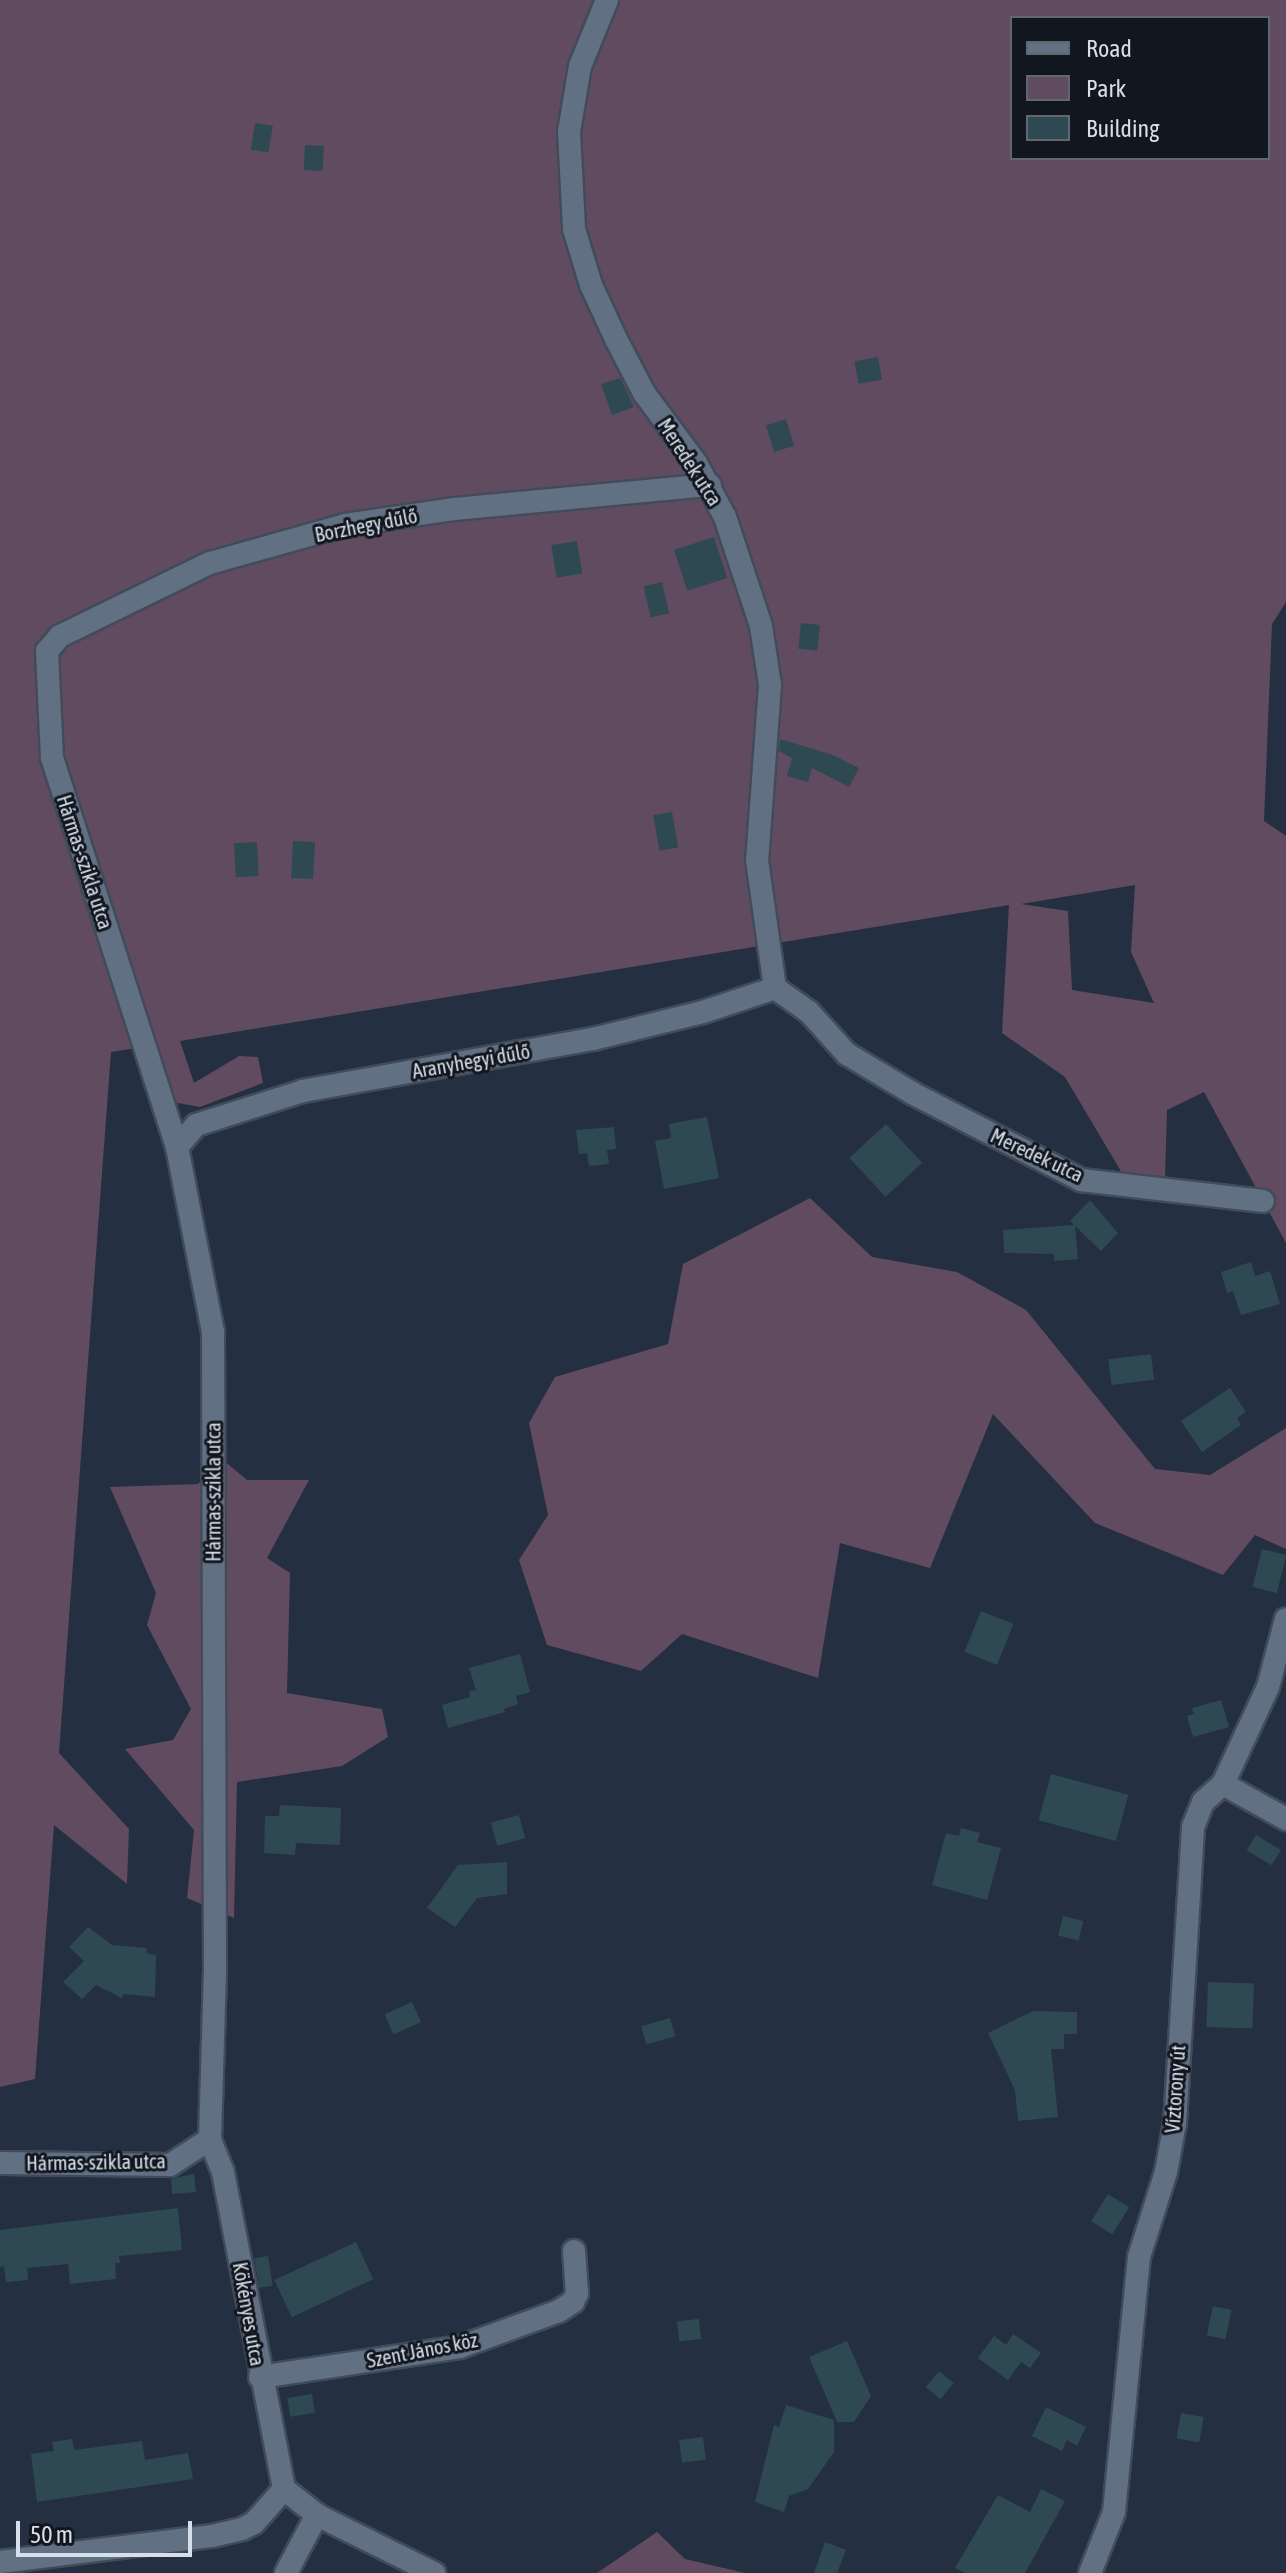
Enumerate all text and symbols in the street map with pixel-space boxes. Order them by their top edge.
legend [1010,16,1270,160]
text: Road [1086,35,1132,62]
text: Park [1086,75,1126,102]
text: Building [1086,115,1159,142]
street label: Meredek utca [653,414,727,510]
street label: Borzhegy dűlő [313,503,419,547]
street label: Hármas-szikla utca [52,792,118,932]
street label: Aranyhegyi dűlő [410,1039,532,1083]
street label: Meredek utca [987,1123,1087,1187]
street label: Hármas-szikla utca [201,1422,225,1562]
street label: Víztorony út [1160,2044,1190,2134]
street label: Hármas-szikla utca [26,2149,166,2175]
street label: Kökényes utca [228,2260,270,2368]
street label: Szent János köz [365,2328,479,2372]
scale bar [20,2505,196,2555]
text: 50 m [30,2521,73,2548]

